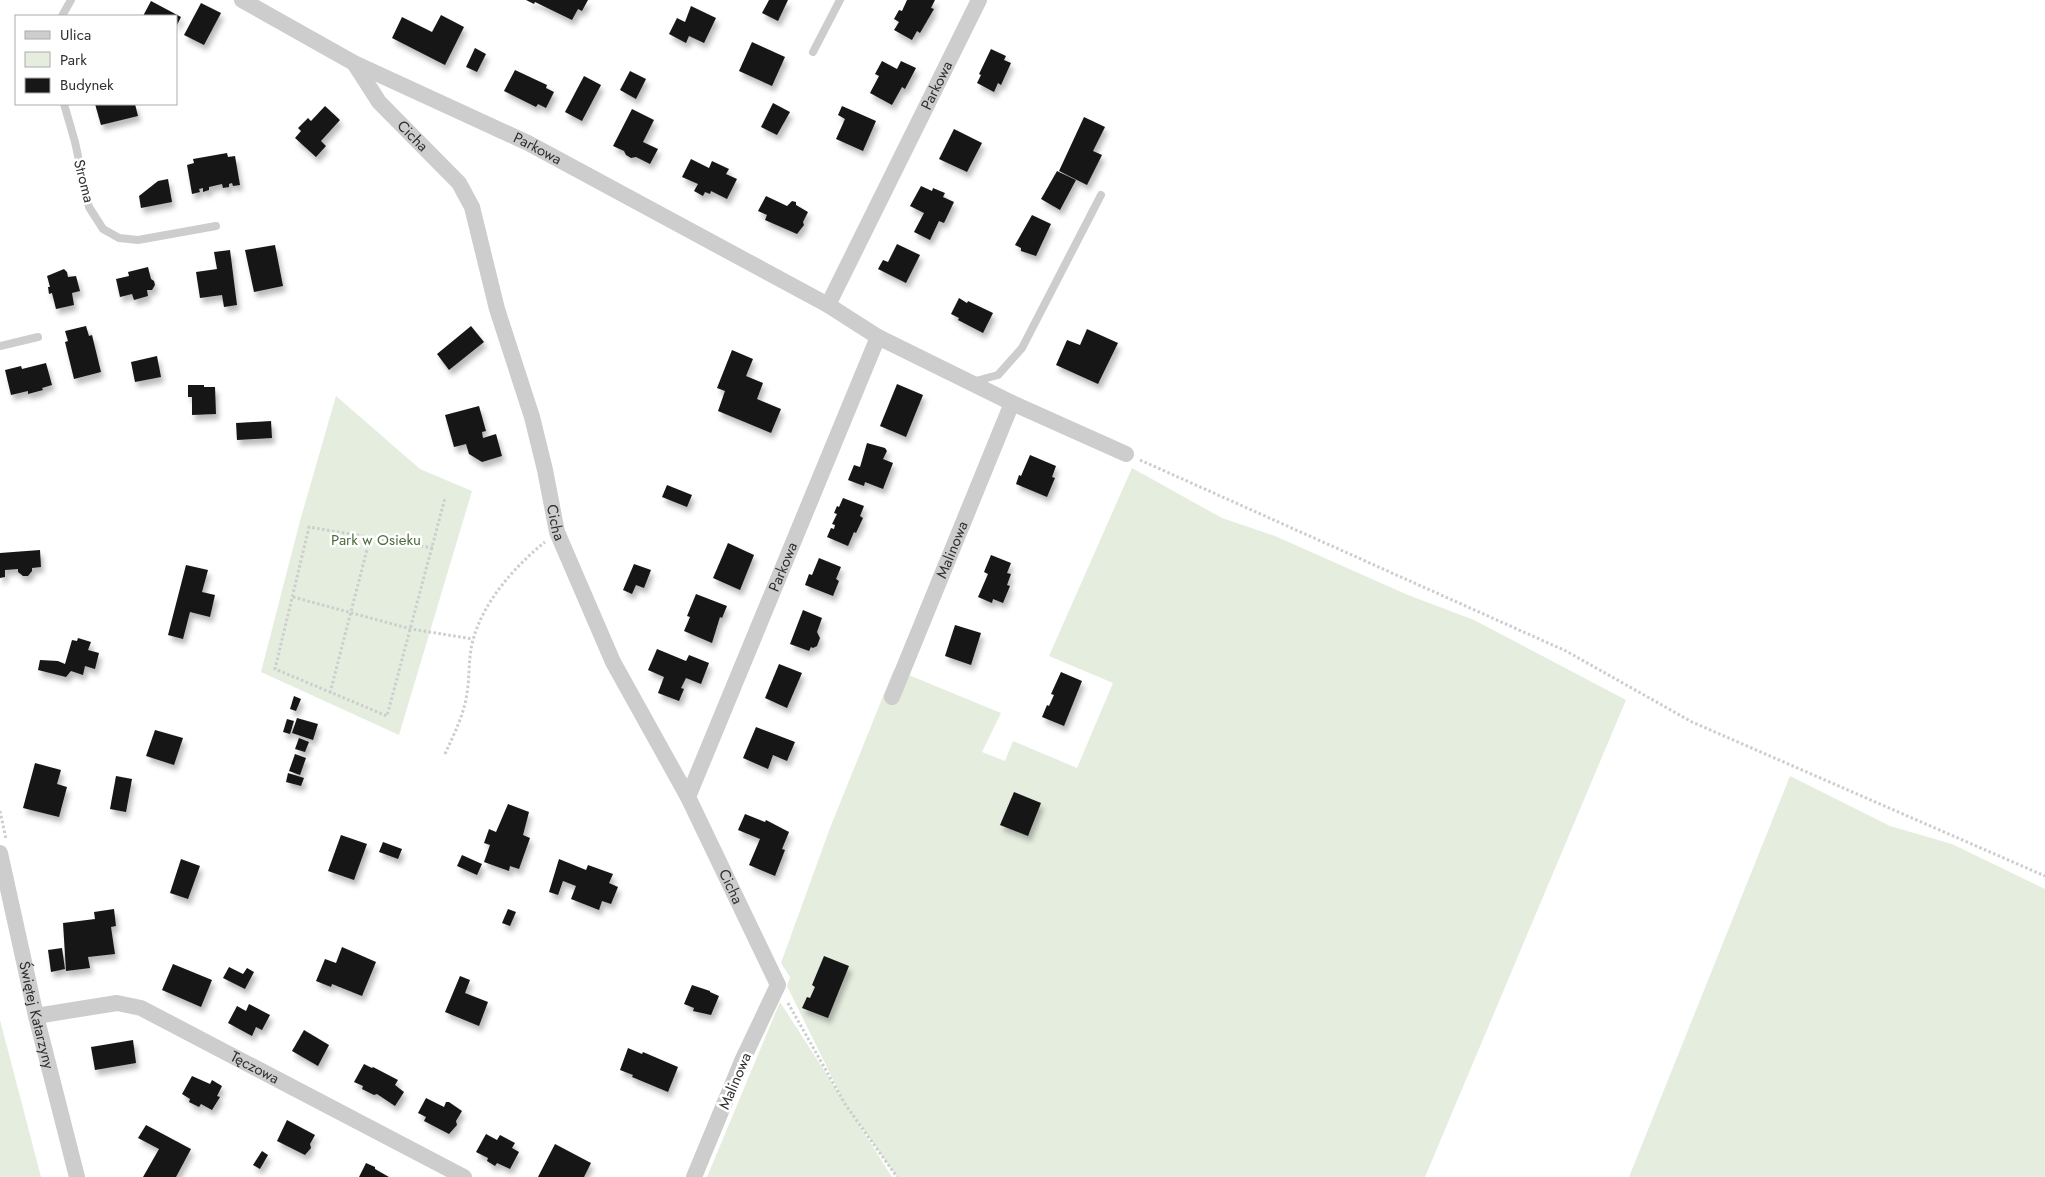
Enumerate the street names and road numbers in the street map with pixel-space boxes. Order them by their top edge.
street label: Parkowa [915,57,958,114]
street label: Cicha [392,115,433,157]
street label: Parkowa [510,127,566,170]
street label: Stroma [68,157,100,205]
street label: Cicha [541,502,570,544]
street label: Malinowa [931,518,974,582]
street label: Parkowa [763,539,803,595]
street label: Cicha [713,865,749,908]
street label: Świętej Katarzyny [13,959,60,1072]
street label: Tęczowa [226,1046,283,1089]
street label: Malinowa [713,1049,757,1113]

